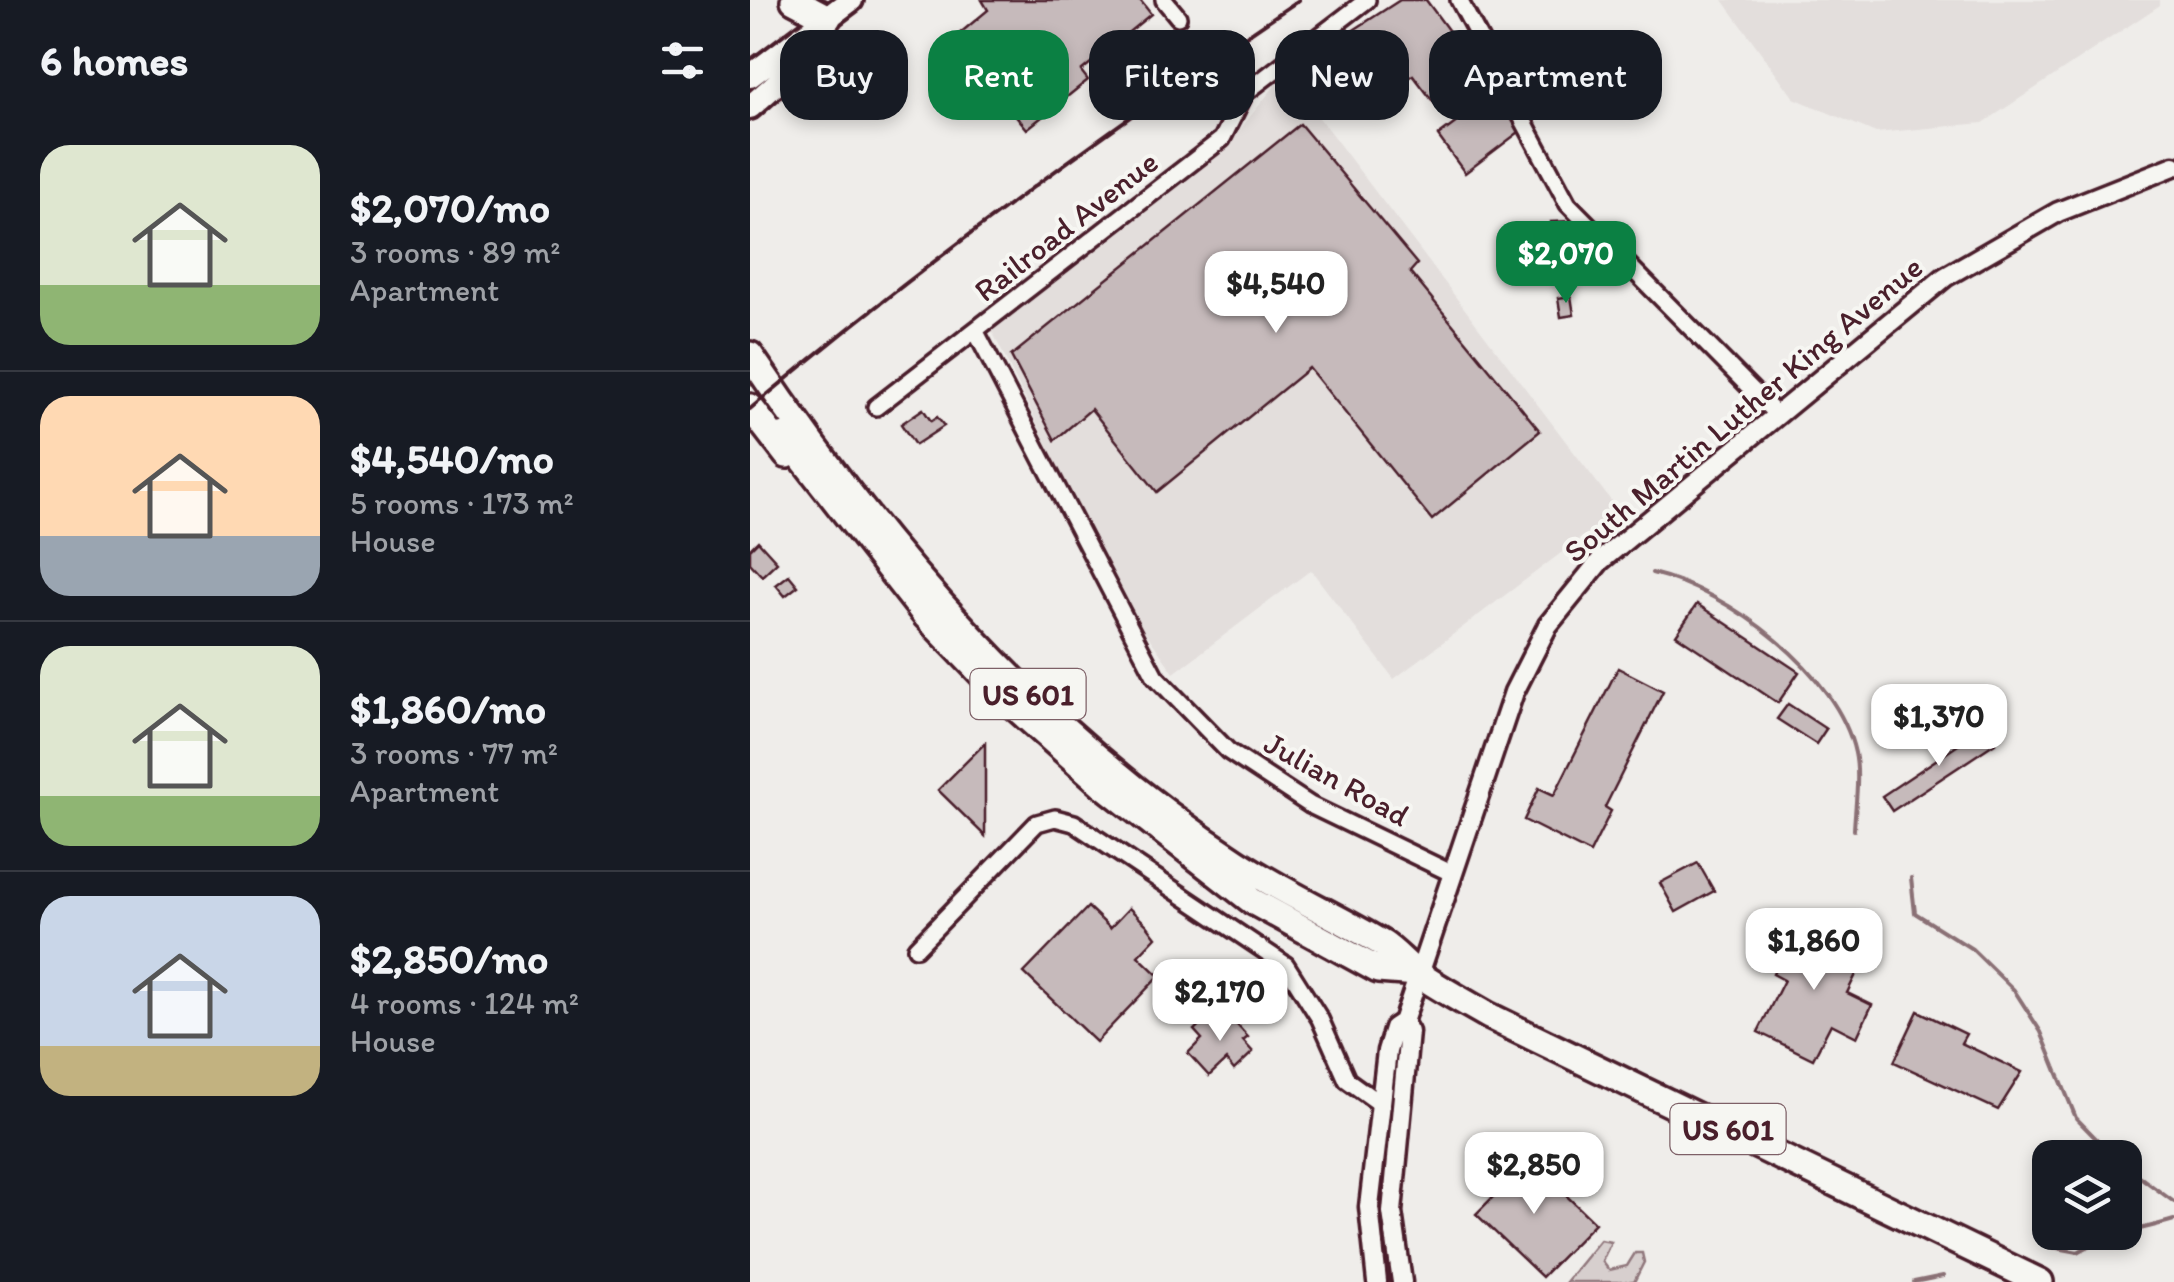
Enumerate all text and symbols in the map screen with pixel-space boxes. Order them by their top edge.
chip: Buy [780,30,908,120]
chip: Rent [928,30,1069,120]
chip: Filters [1089,30,1255,120]
chip: New [1275,30,1409,120]
chip: Apartment [1429,30,1662,120]
icon: filters [655,33,710,88]
text: 6 homes [40,35,188,86]
street label: Railroad Avenue [966,142,1166,310]
text: $2,070/mo [350,182,550,233]
icon: home [120,185,240,305]
pin: $2,070 [1485,221,1647,306]
text: 3 rooms · 89 m² [350,233,561,271]
text: $2,070 [1518,234,1614,272]
street label: South Martin Luther King Avenue [1556,248,1930,570]
pin: $4,540 [1195,251,1357,336]
text: $4,540 [1227,264,1325,302]
text: Apartment [350,271,499,309]
text: $4,540/mo [350,433,554,484]
icon: home [120,436,240,556]
text: 5 rooms · 173 m² [350,484,574,522]
text: House [350,522,436,560]
road number: US 601 [970,669,1086,719]
text: $1,860/mo [350,683,546,734]
pin: $1,370 [1858,684,2020,769]
icon: home [120,686,240,806]
text: $1,370 [1893,697,1985,735]
street label: Julian Road [1258,724,1416,834]
text: 3 rooms · 77 m² [350,734,558,772]
text: Apartment [350,772,499,810]
pin: $1,860 [1733,908,1895,993]
text: $1,860 [1768,921,1860,959]
text: $2,850/mo [350,933,549,984]
icon: home [120,936,240,1056]
pin: $2,170 [1139,959,1301,1044]
text: $2,170 [1174,972,1266,1010]
text: 4 rooms · 124 m² [350,984,579,1022]
text: House [350,1022,436,1060]
road number: US 601 [1670,1104,1786,1154]
pin: $2,850 [1453,1132,1615,1217]
map controls [2032,1140,2142,1250]
button: layers [2032,1140,2142,1250]
text: $2,850 [1487,1145,1581,1183]

